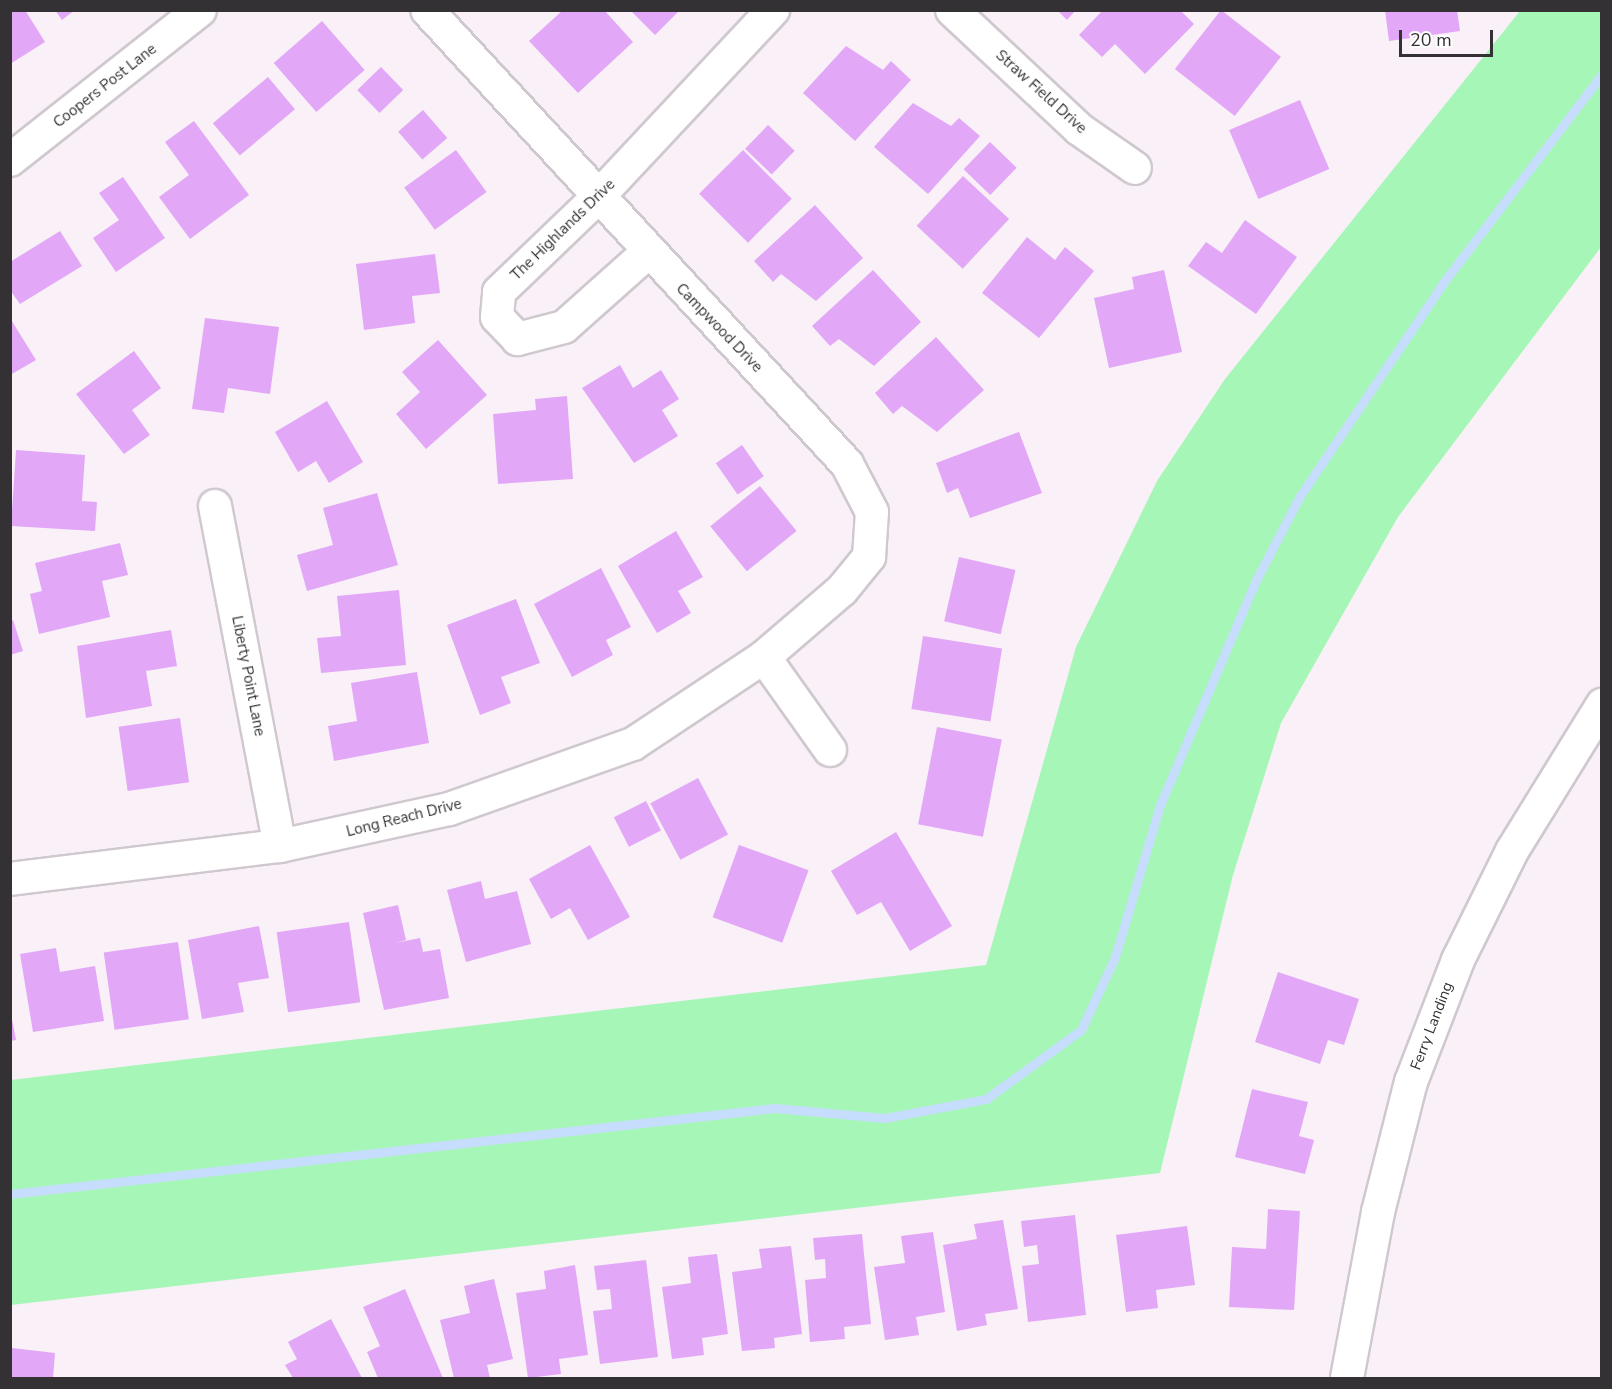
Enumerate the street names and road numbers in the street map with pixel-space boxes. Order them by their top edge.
street label: Coopers Post Lane [50,40,160,132]
street label: Straw Field Drive [992,46,1090,138]
street label: The Highlands Drive [507,176,619,284]
street label: Campwood Drive [672,280,766,376]
street label: Liberty Point Lane [228,614,268,738]
street label: Long Reach Drive [344,795,464,841]
street label: Ferry Landing [1407,979,1457,1073]

